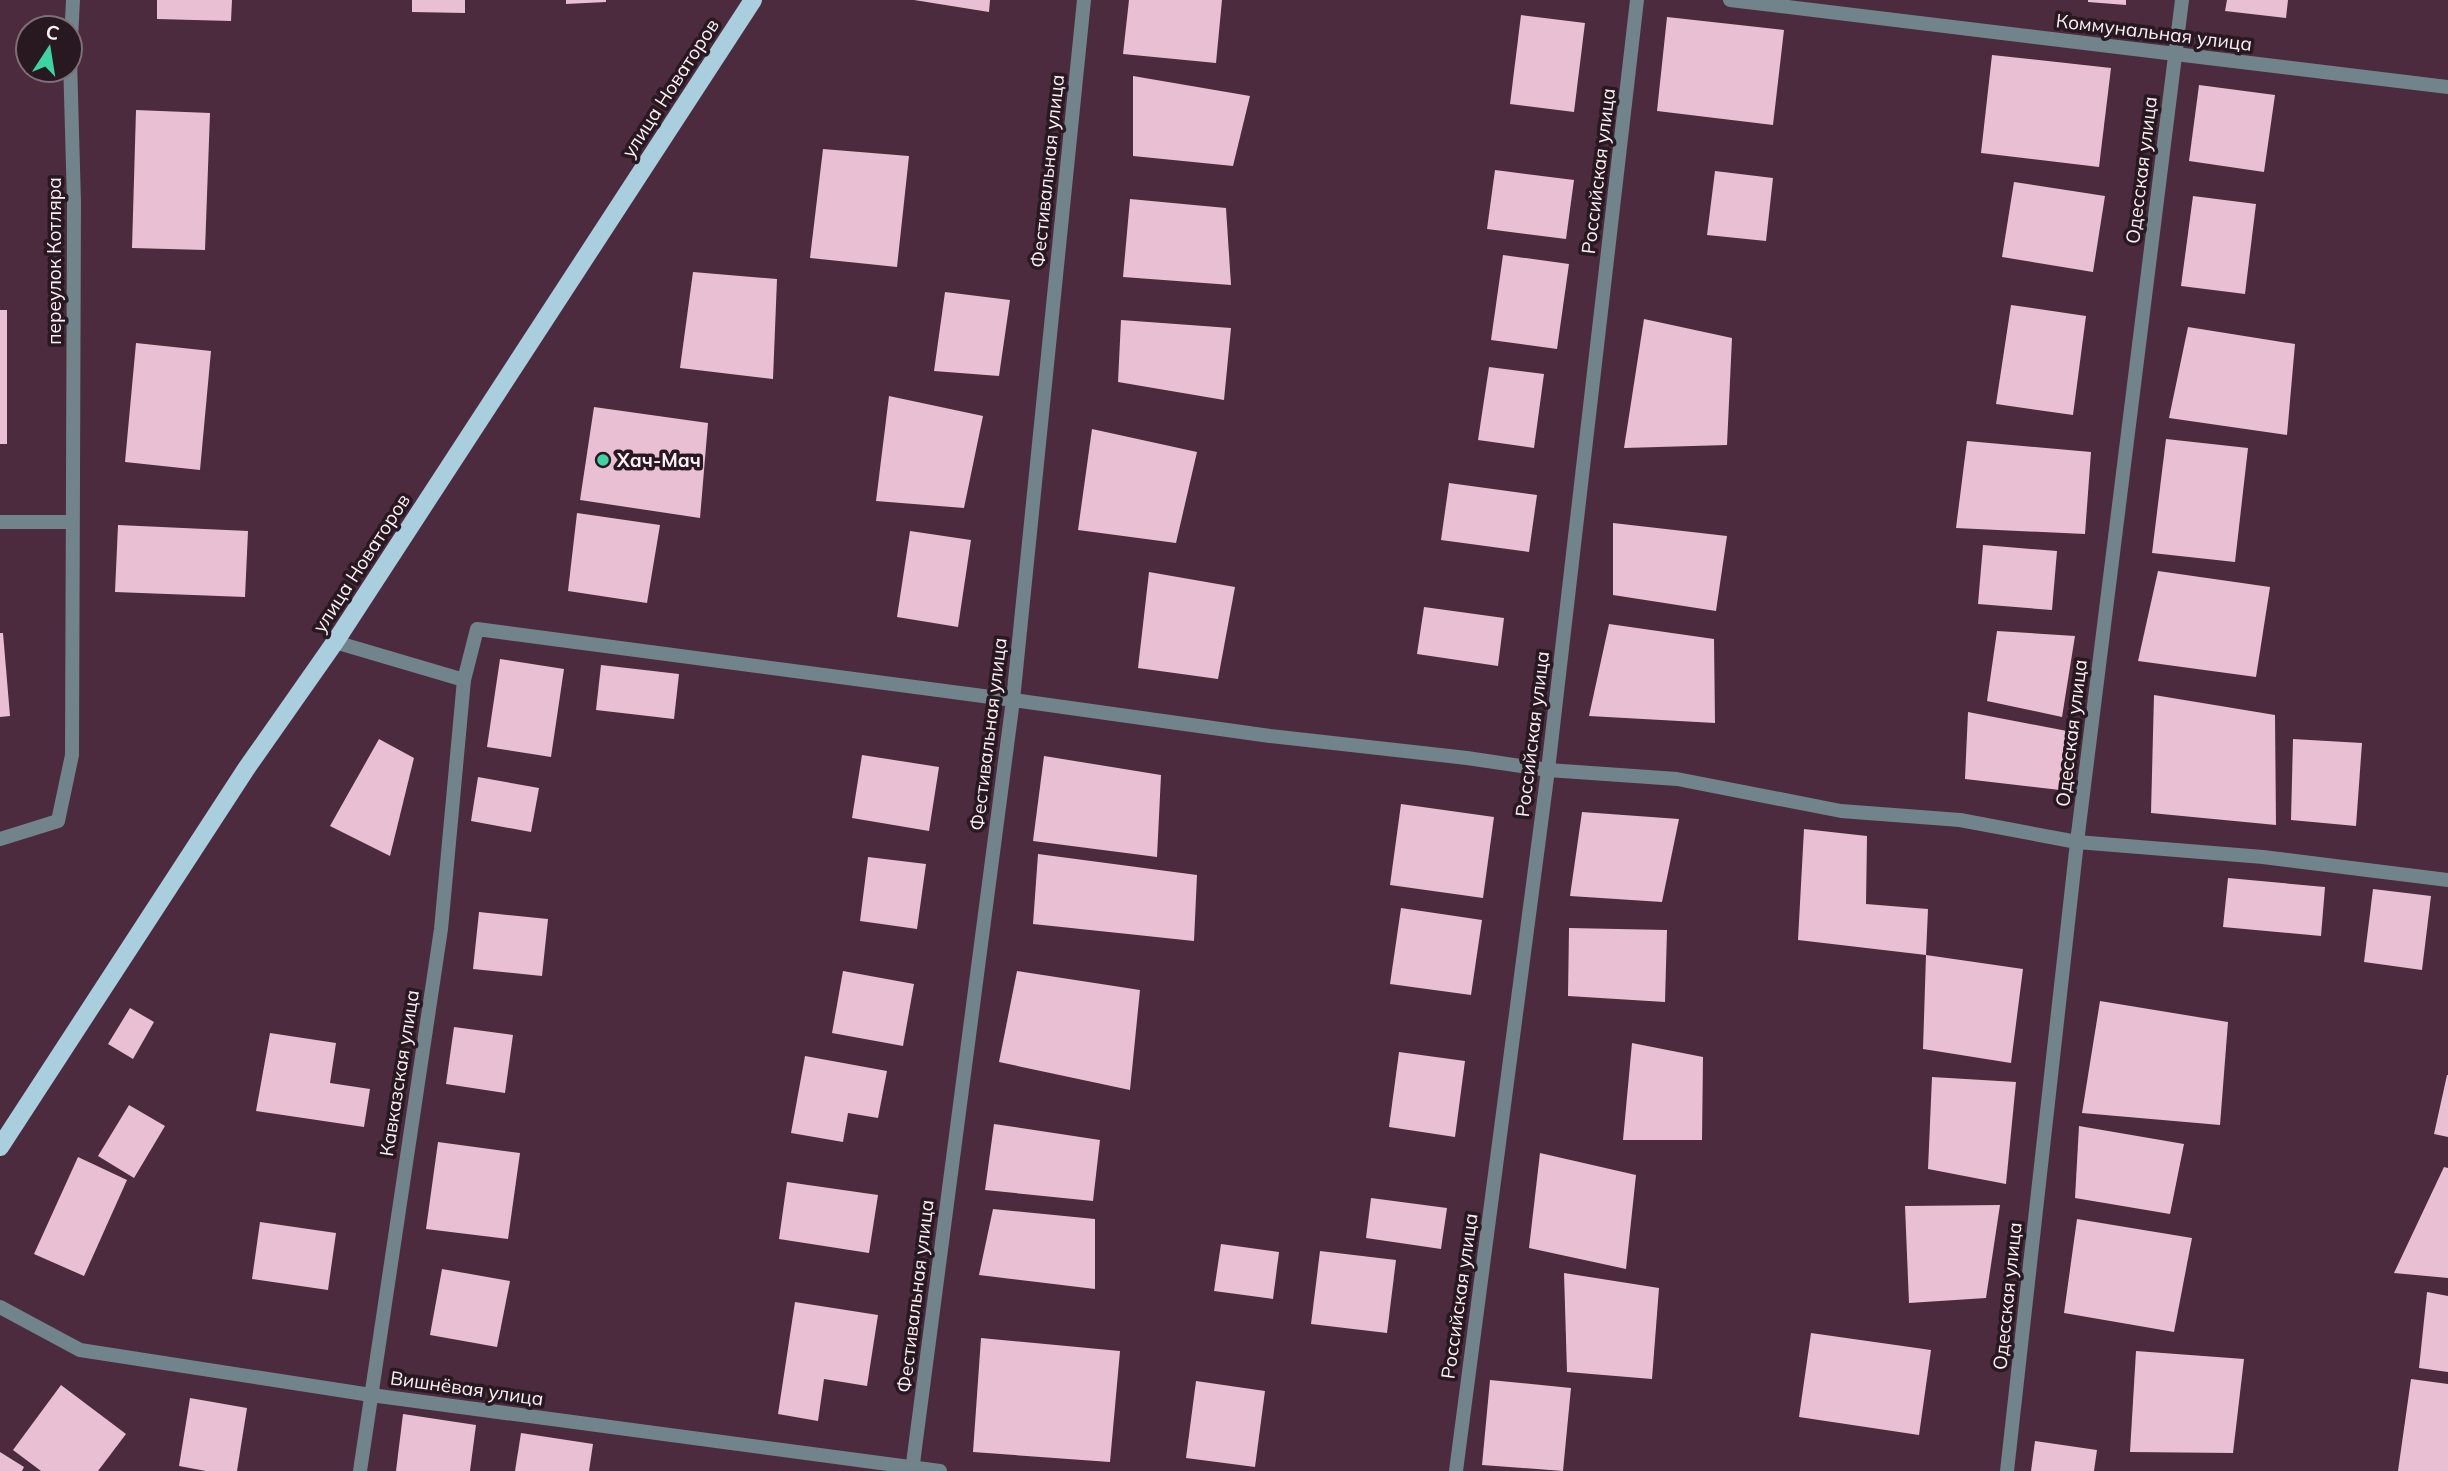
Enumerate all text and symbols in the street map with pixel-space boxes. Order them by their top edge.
street label: Коммунальная улица [2055,8,2253,56]
north arrow [14,14,84,84]
street label: улица Новаторов [616,14,724,162]
text: С [44,19,61,45]
street label: Фестивальная улица [1025,73,1069,269]
street label: Российская улица [1576,87,1620,255]
street label: Одесская улица [2120,95,2162,245]
street label: переулок Котляра [42,177,66,345]
place label: Хач-Мач [616,448,701,472]
marker: Хач-Мач [595,452,611,468]
street label: улица Новаторов [307,489,415,637]
street label: Фестивальная улица [964,636,1012,832]
street label: Российская улица [1510,650,1554,818]
street label: Одесская улица [2050,658,2092,808]
street label: Кавказская улица [374,988,424,1158]
street label: Фестивальная улица [891,1198,939,1394]
street label: Российская улица [1435,1212,1483,1380]
street label: Одесская улица [1987,1221,2027,1371]
street label: Вишнёвая улица [389,1365,545,1411]

